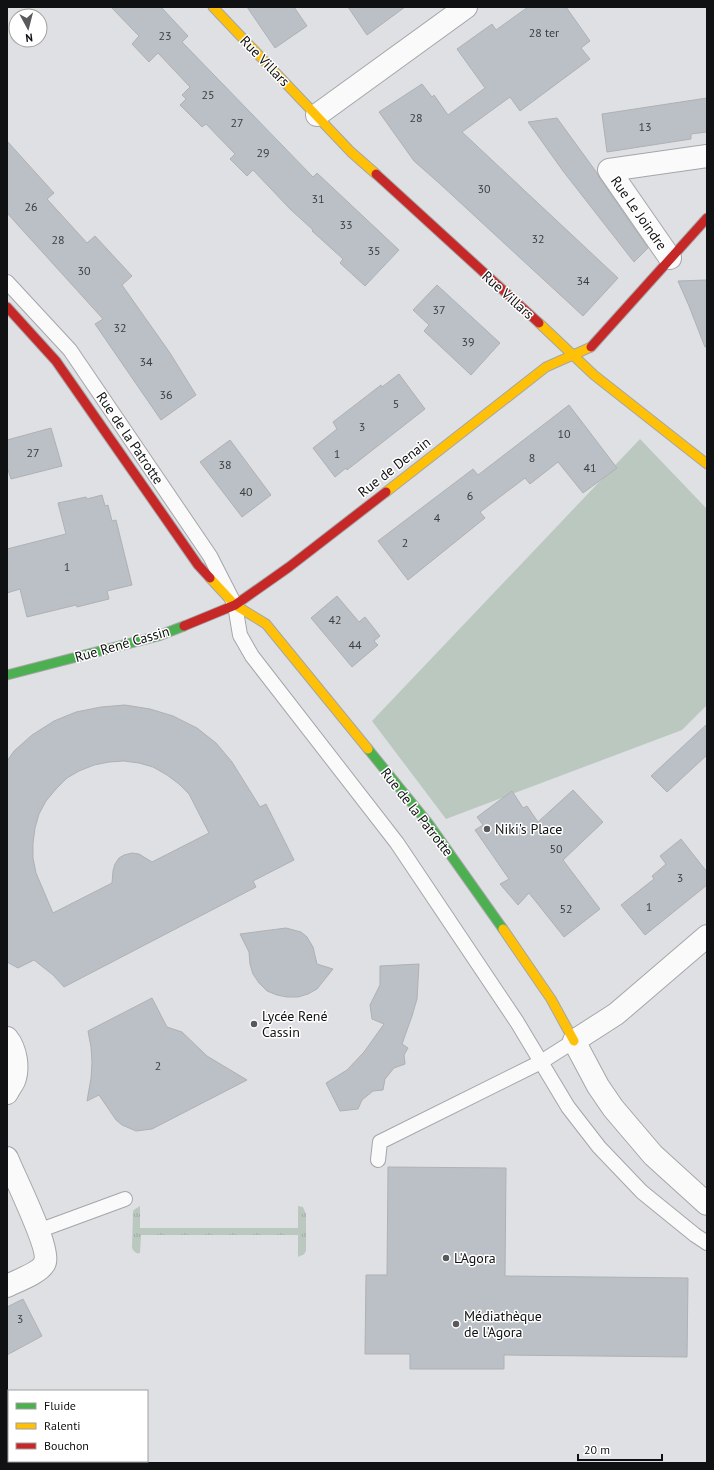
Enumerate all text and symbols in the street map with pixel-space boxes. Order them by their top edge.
north arrow [8,8,48,48]
house number: 28 ter [529,25,559,40]
house number: 23 [158,28,172,43]
text: N [25,31,34,45]
street label: Rue Villars [236,32,294,90]
house number: 25 [201,87,215,102]
house number: 28 [409,110,423,125]
house number: 27 [230,115,244,130]
house number: 13 [638,119,652,134]
house number: 29 [256,145,270,160]
street label: Rue Le Joindre [607,173,671,253]
house number: 30 [477,181,491,196]
house number: 31 [311,191,325,206]
house number: 26 [24,199,38,214]
house number: 33 [339,217,353,232]
house number: 32 [531,231,545,246]
house number: 28 [51,232,65,247]
house number: 35 [367,243,381,258]
house number: 30 [77,263,91,278]
street label: Rue Villars [478,267,538,323]
house number: 34 [576,273,590,288]
house number: 37 [432,302,446,317]
house number: 32 [113,320,127,335]
house number: 39 [461,334,475,349]
house number: 34 [139,354,153,369]
house number: 36 [159,387,173,402]
street label: Rue de la Patrotte [92,388,168,488]
house number: 5 [393,396,399,411]
house number: 3 [359,419,365,434]
house number: 10 [557,426,571,441]
street label: Rue de Denain [354,433,434,501]
house number: 27 [26,445,40,460]
house number: 1 [334,446,340,461]
house number: 8 [529,450,535,465]
house number: 38 [218,457,232,472]
house number: 41 [583,460,597,475]
house number: 40 [239,484,253,499]
house number: 6 [467,488,473,503]
house number: 4 [434,510,441,525]
house number: 2 [402,535,408,550]
house number: 1 [64,559,70,574]
house number: 42 [328,612,342,627]
street label: Rue René Cassin [73,622,171,666]
house number: 44 [348,637,362,652]
street label: Rue de la Patrotte [377,764,457,860]
place label: Niki's Place [495,820,562,838]
marker: Niki's Place [482,824,492,834]
house number: 50 [549,841,563,856]
house number: 3 [677,870,683,885]
house number: 1 [646,899,652,914]
house number: 52 [559,901,573,916]
place label: Lycée René Cassin [262,1007,328,1041]
marker: Lycée René Cassin [249,1019,259,1029]
house number: 2 [155,1058,161,1073]
place label: L'Agora [454,1249,496,1267]
marker: L'Agora [441,1253,451,1263]
place label: Médiathèque de l'Agora [464,1307,542,1341]
house number: 3 [17,1311,23,1326]
marker: Médiathèque de l'Agora [451,1319,461,1329]
legend [8,1390,148,1462]
text: Fluide [44,1398,76,1413]
text: Ralenti [44,1418,80,1433]
scale bar [578,1436,662,1462]
text: Bouchon [44,1438,89,1453]
text: 20 m [584,1442,610,1457]

